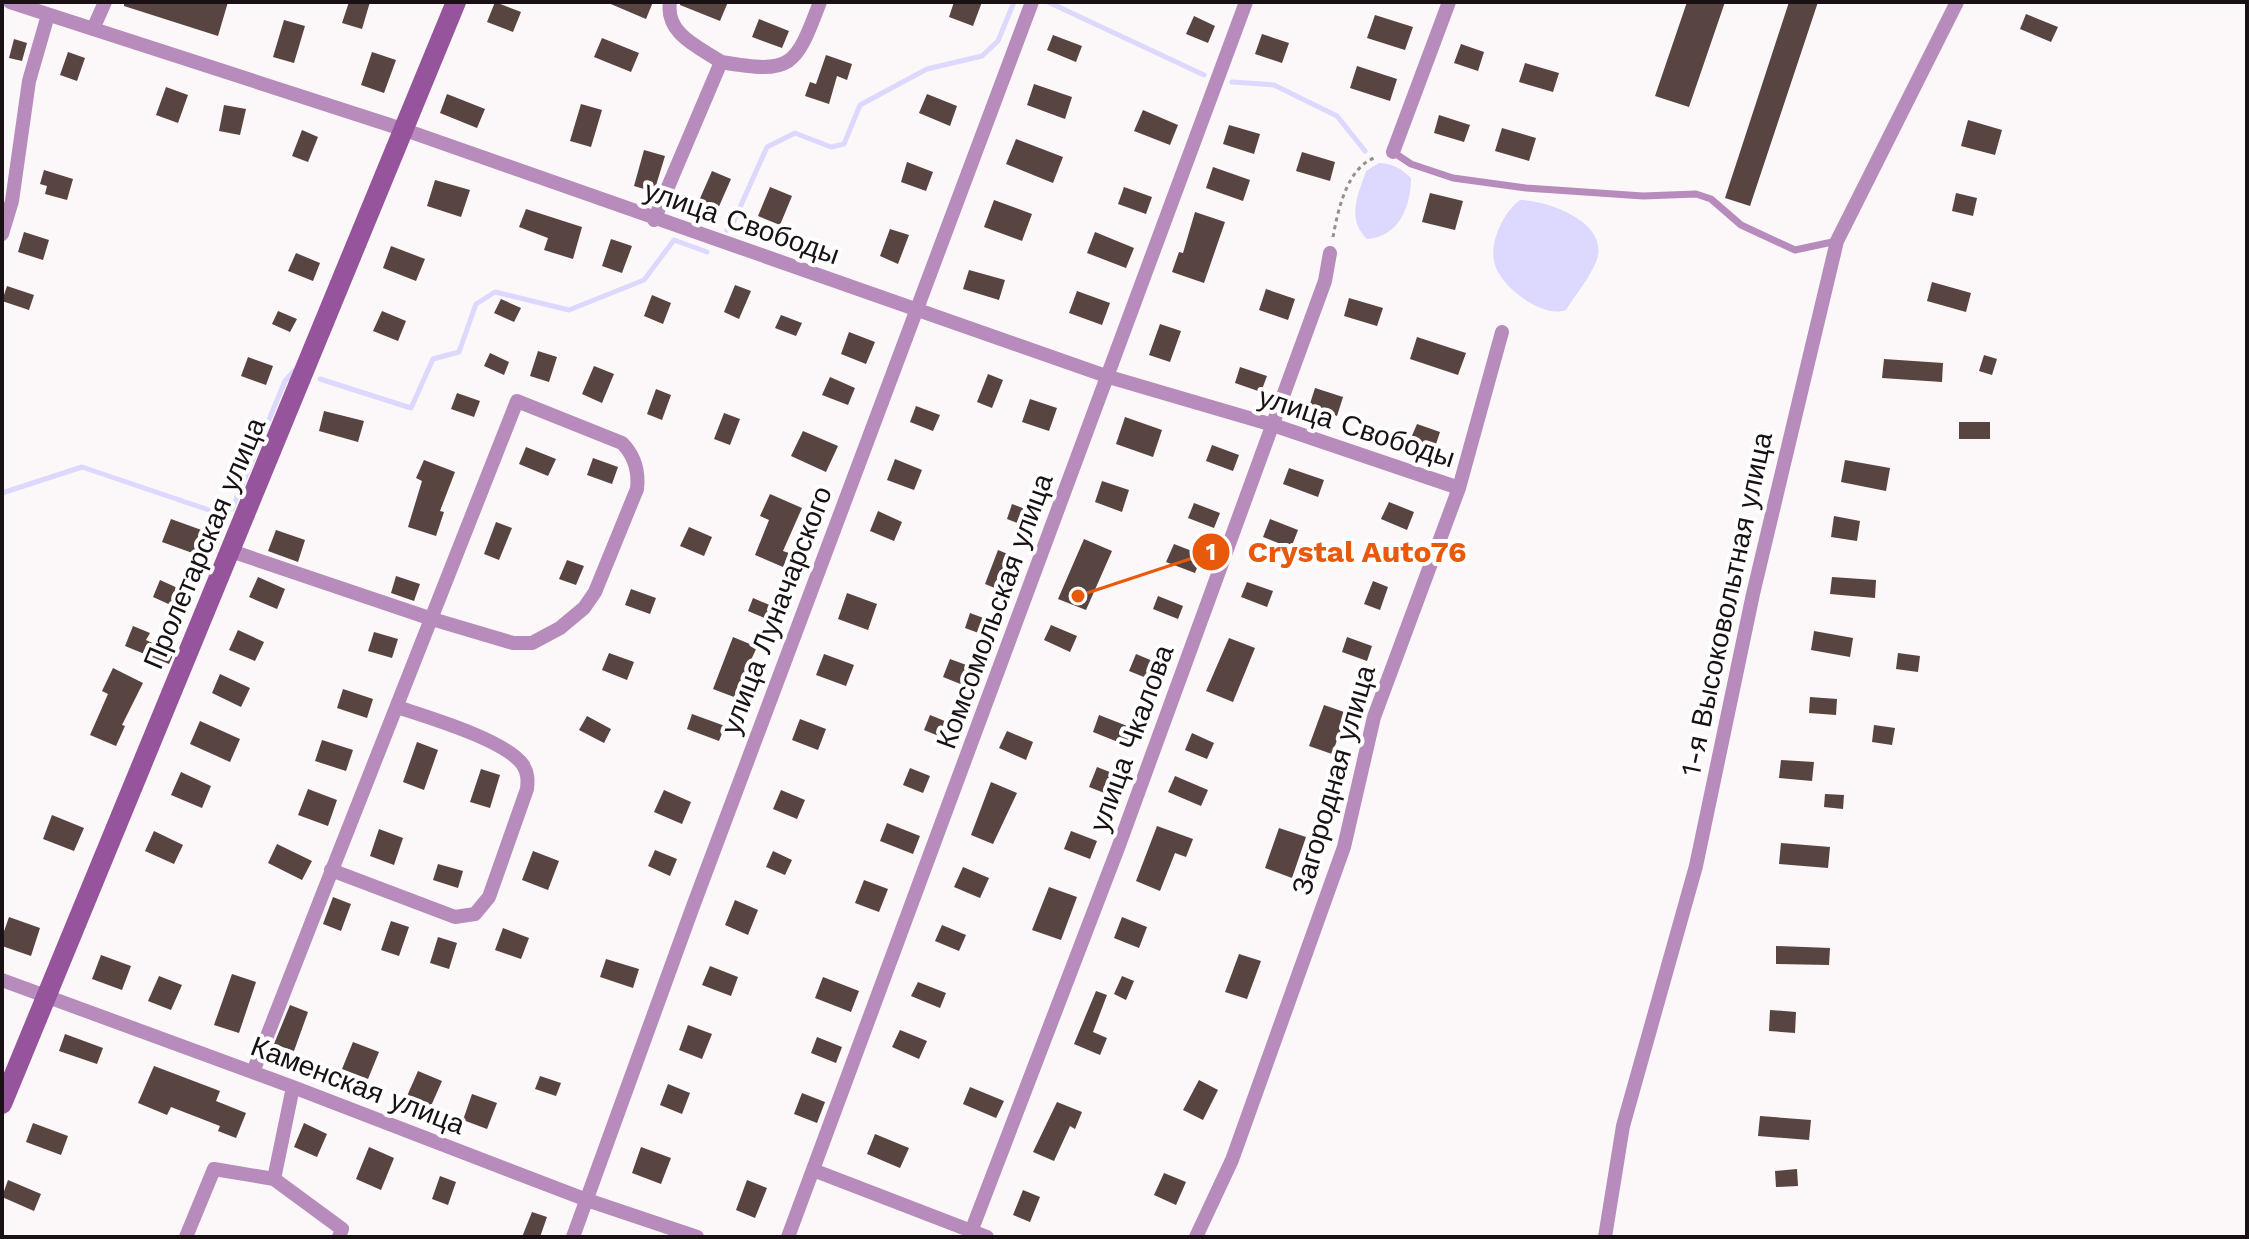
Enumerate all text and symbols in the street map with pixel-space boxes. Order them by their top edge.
street label: улица Свободы [640,174,844,271]
street label: улица Свободы [1255,380,1459,475]
street label: Пролетарская улица [137,412,272,674]
street label: 1-я Высоковольтная улица [1674,429,1779,779]
street label: Комсомольская улица [929,469,1060,753]
street label: улица Луначарского [714,482,839,739]
callout: Crystal Auto76 [1191,525,1483,579]
text: Crystal Auto76 [1248,534,1466,569]
text: 1 [1206,538,1216,566]
street label: улица Чкалова [1082,640,1181,836]
street label: Загородная улица [1285,661,1382,899]
street label: Каменская улица [246,1030,470,1142]

